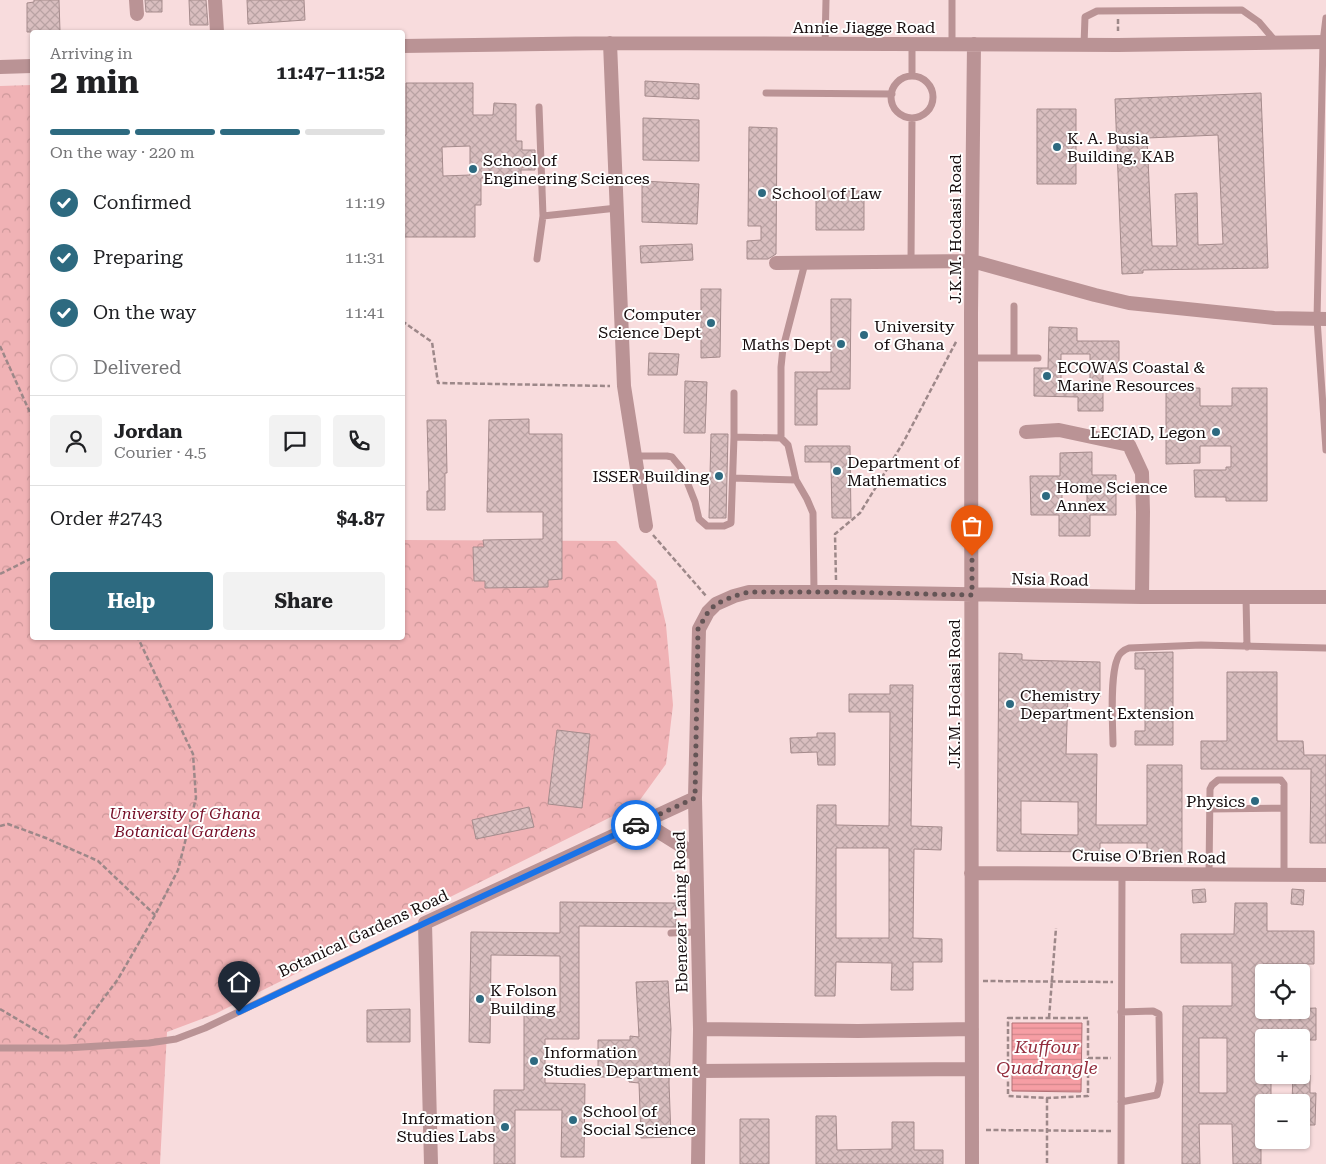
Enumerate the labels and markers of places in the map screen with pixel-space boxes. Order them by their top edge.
place label: K. A. Busia Building, KAB [1067,129,1175,166]
marker: K. A. Busia Building, KAB [1051,141,1063,153]
place label: School of Engineering Sciences [483,151,650,188]
marker: School of Engineering Sciences [467,163,479,175]
place label: School of Law [772,184,882,203]
marker: School of Law [756,187,768,199]
place label: Computer Science Dept [598,305,701,342]
marker: Computer Science Dept [705,317,717,329]
place label: University of Ghana [874,317,955,354]
marker: University of Ghana [858,329,870,341]
place label: Maths Dept [742,335,831,354]
marker: Maths Dept [835,338,847,350]
place label: ECOWAS Coastal & Marine Resources [1057,358,1205,395]
marker: ECOWAS Coastal & Marine Resources [1041,370,1053,382]
place label: LECIAD, Legon [1090,423,1206,442]
marker: LECIAD, Legon [1210,426,1222,438]
place label: Department of Mathematics [847,453,960,490]
marker: Department of Mathematics [831,465,843,477]
place label: ISSER Building [593,467,710,486]
marker: ISSER Building [713,470,725,482]
place label: Home Science Annex [1056,478,1168,515]
marker: Home Science Annex [1040,490,1052,502]
pin [951,505,993,556]
place label: Chemistry Department Extension [1020,686,1194,723]
marker: Chemistry Department Extension [1004,698,1016,710]
place label: Physics [1186,792,1245,811]
marker: Physics [1249,795,1261,807]
pin [218,961,260,1012]
place label: K Folson Building [490,981,557,1018]
marker: K Folson Building [474,993,486,1005]
place label: Information Studies Department [544,1043,698,1080]
marker: Information Studies Department [528,1055,540,1067]
place label: School of Social Science [583,1102,696,1139]
place label: Information Studies Labs [397,1109,495,1146]
marker: School of Social Science [567,1114,579,1126]
marker: Information Studies Labs [499,1121,511,1133]

